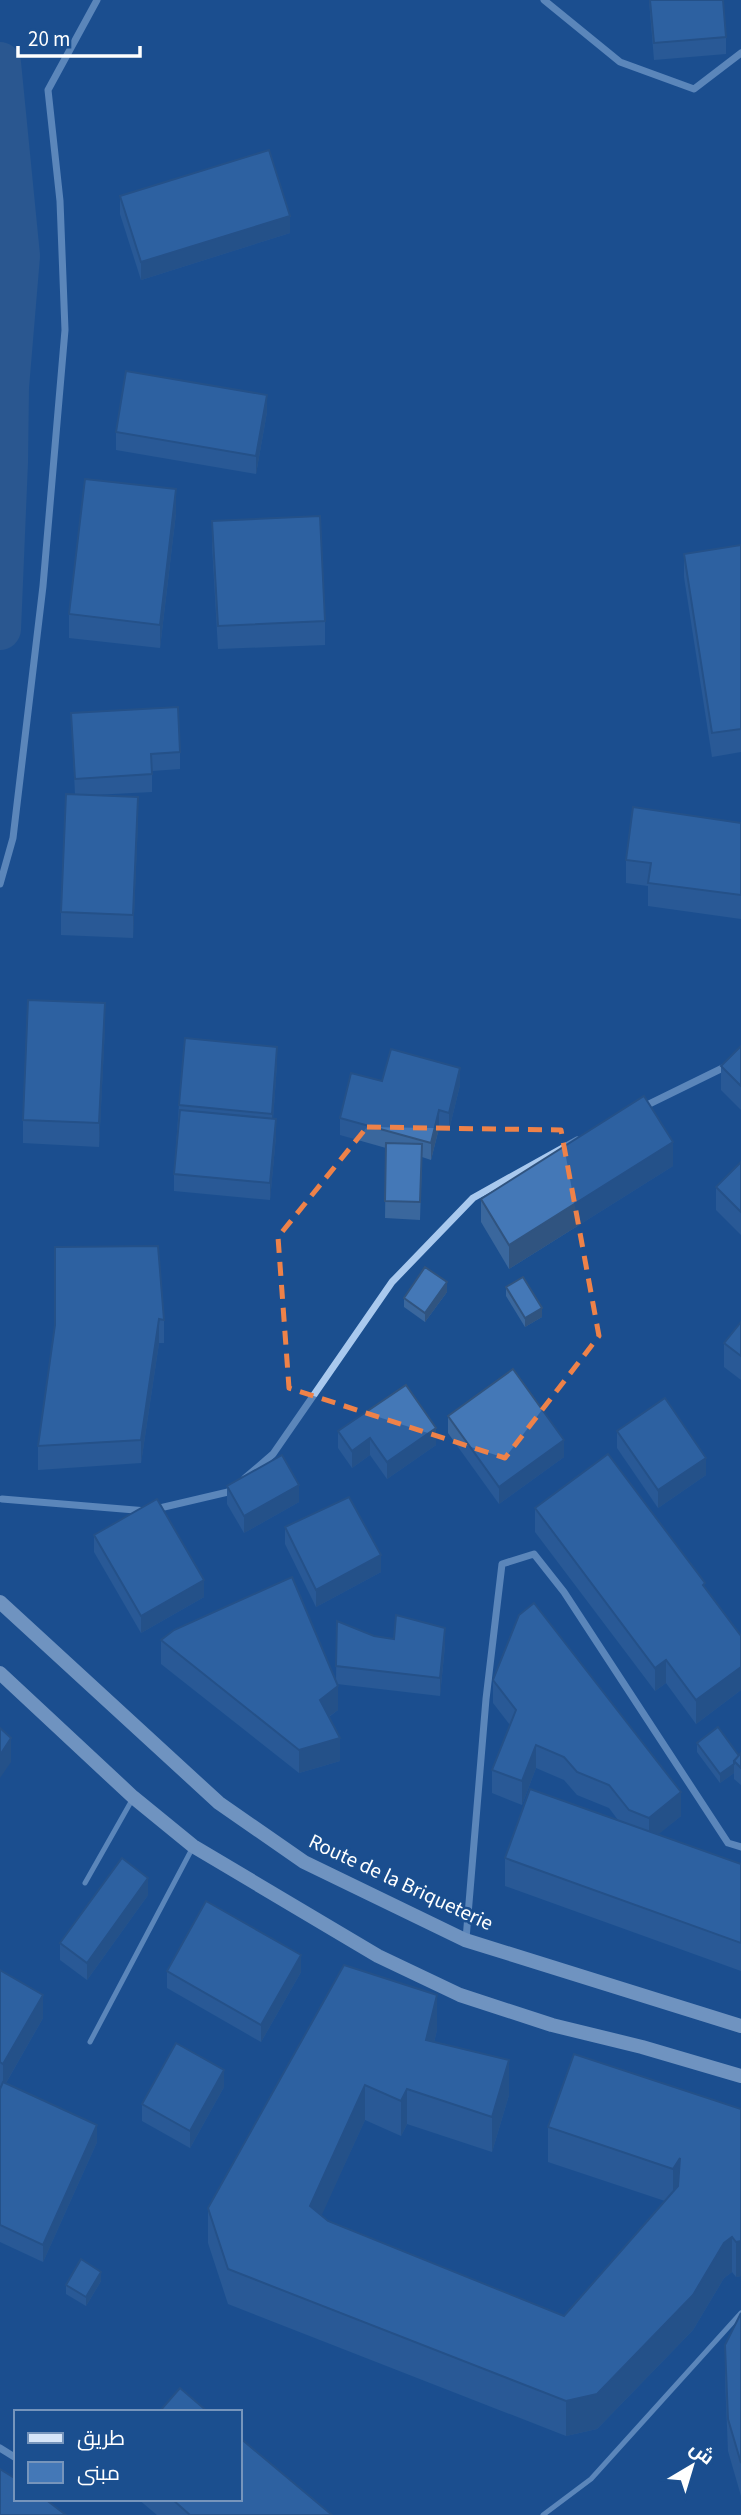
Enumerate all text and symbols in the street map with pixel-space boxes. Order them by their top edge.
scale bar [18,14,140,58]
text: 20 m [28,24,70,54]
street label: Route de la Briqueterie [304,1826,498,1938]
legend [14,2410,242,2501]
text: طريق [77,2423,125,2453]
north arrow [657,2431,727,2501]
text: ش [684,2436,719,2472]
text: مبنى [77,2458,120,2488]

